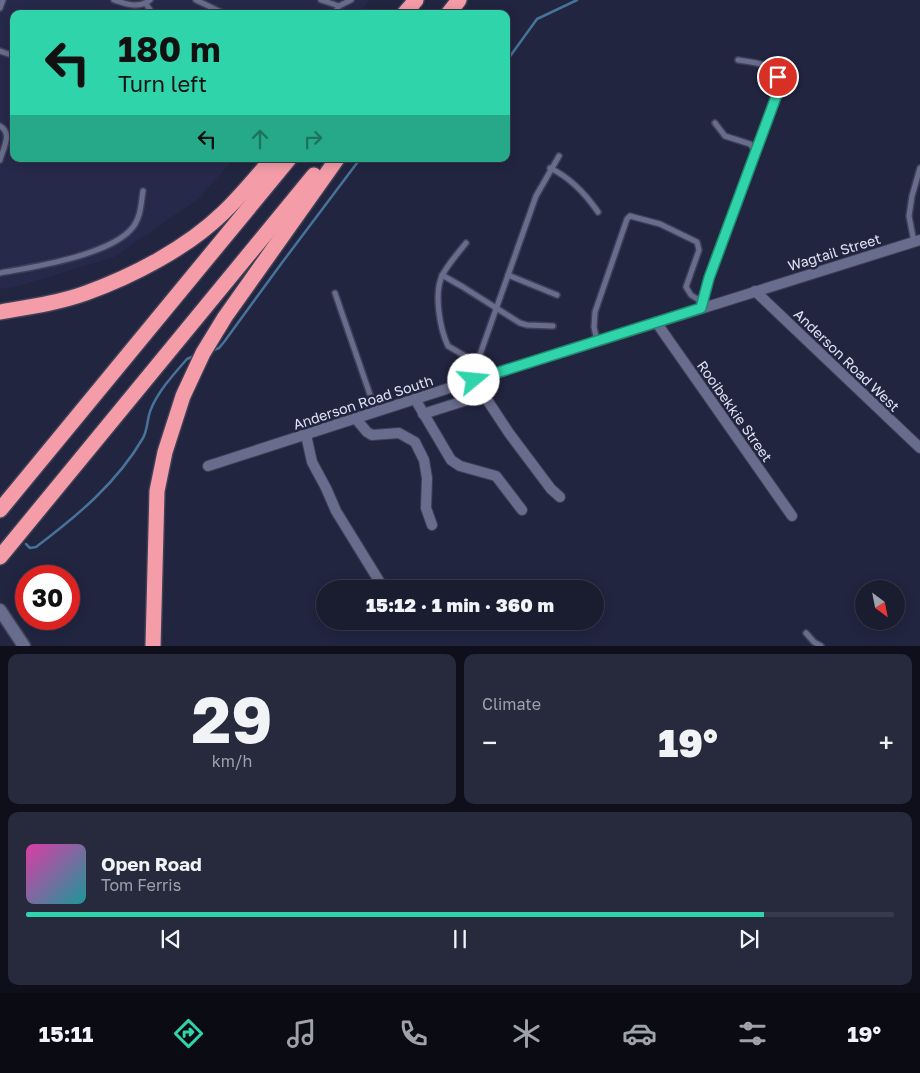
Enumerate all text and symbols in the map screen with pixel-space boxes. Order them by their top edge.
text: 180 m [118,28,221,70]
icon: left [35,30,100,95]
pin [757,56,799,98]
icon: arrive [764,63,792,91]
text: Turn left [118,70,207,97]
icon: left [193,125,221,153]
icon: ahead [246,125,274,153]
icon: right [299,125,327,153]
street label: Wagtail Street [786,230,882,274]
street label: Anderson Road West [791,305,903,415]
position arrow [447,353,499,405]
street label: Rooibekkie Street [694,357,776,465]
street label: Anderson Road South [291,371,435,433]
speed limit sign: 30 [15,565,80,630]
north arrow [855,580,905,630]
map controls [855,580,905,630]
text: 15:12 · 1 min · 360 m [366,593,554,616]
text: 29 [192,679,272,757]
text: Climate [482,694,541,714]
text: 19° [658,720,718,765]
text: − [482,726,497,759]
text: + [879,726,894,759]
text: km/h [212,751,252,771]
text: Open Road [101,852,202,875]
text: Tom Ferris [101,875,181,895]
icon: previous [157,925,185,953]
icon: pause [446,925,474,953]
icon: next [735,925,763,953]
icon: directions [171,1016,206,1051]
icon: music [284,1016,319,1051]
icon: phone [396,1016,431,1051]
icon: climate [509,1016,544,1051]
icon: car [622,1016,657,1051]
icon: filters [735,1016,770,1051]
text: 15:11 [39,1020,93,1047]
text: 19° [847,1020,881,1047]

